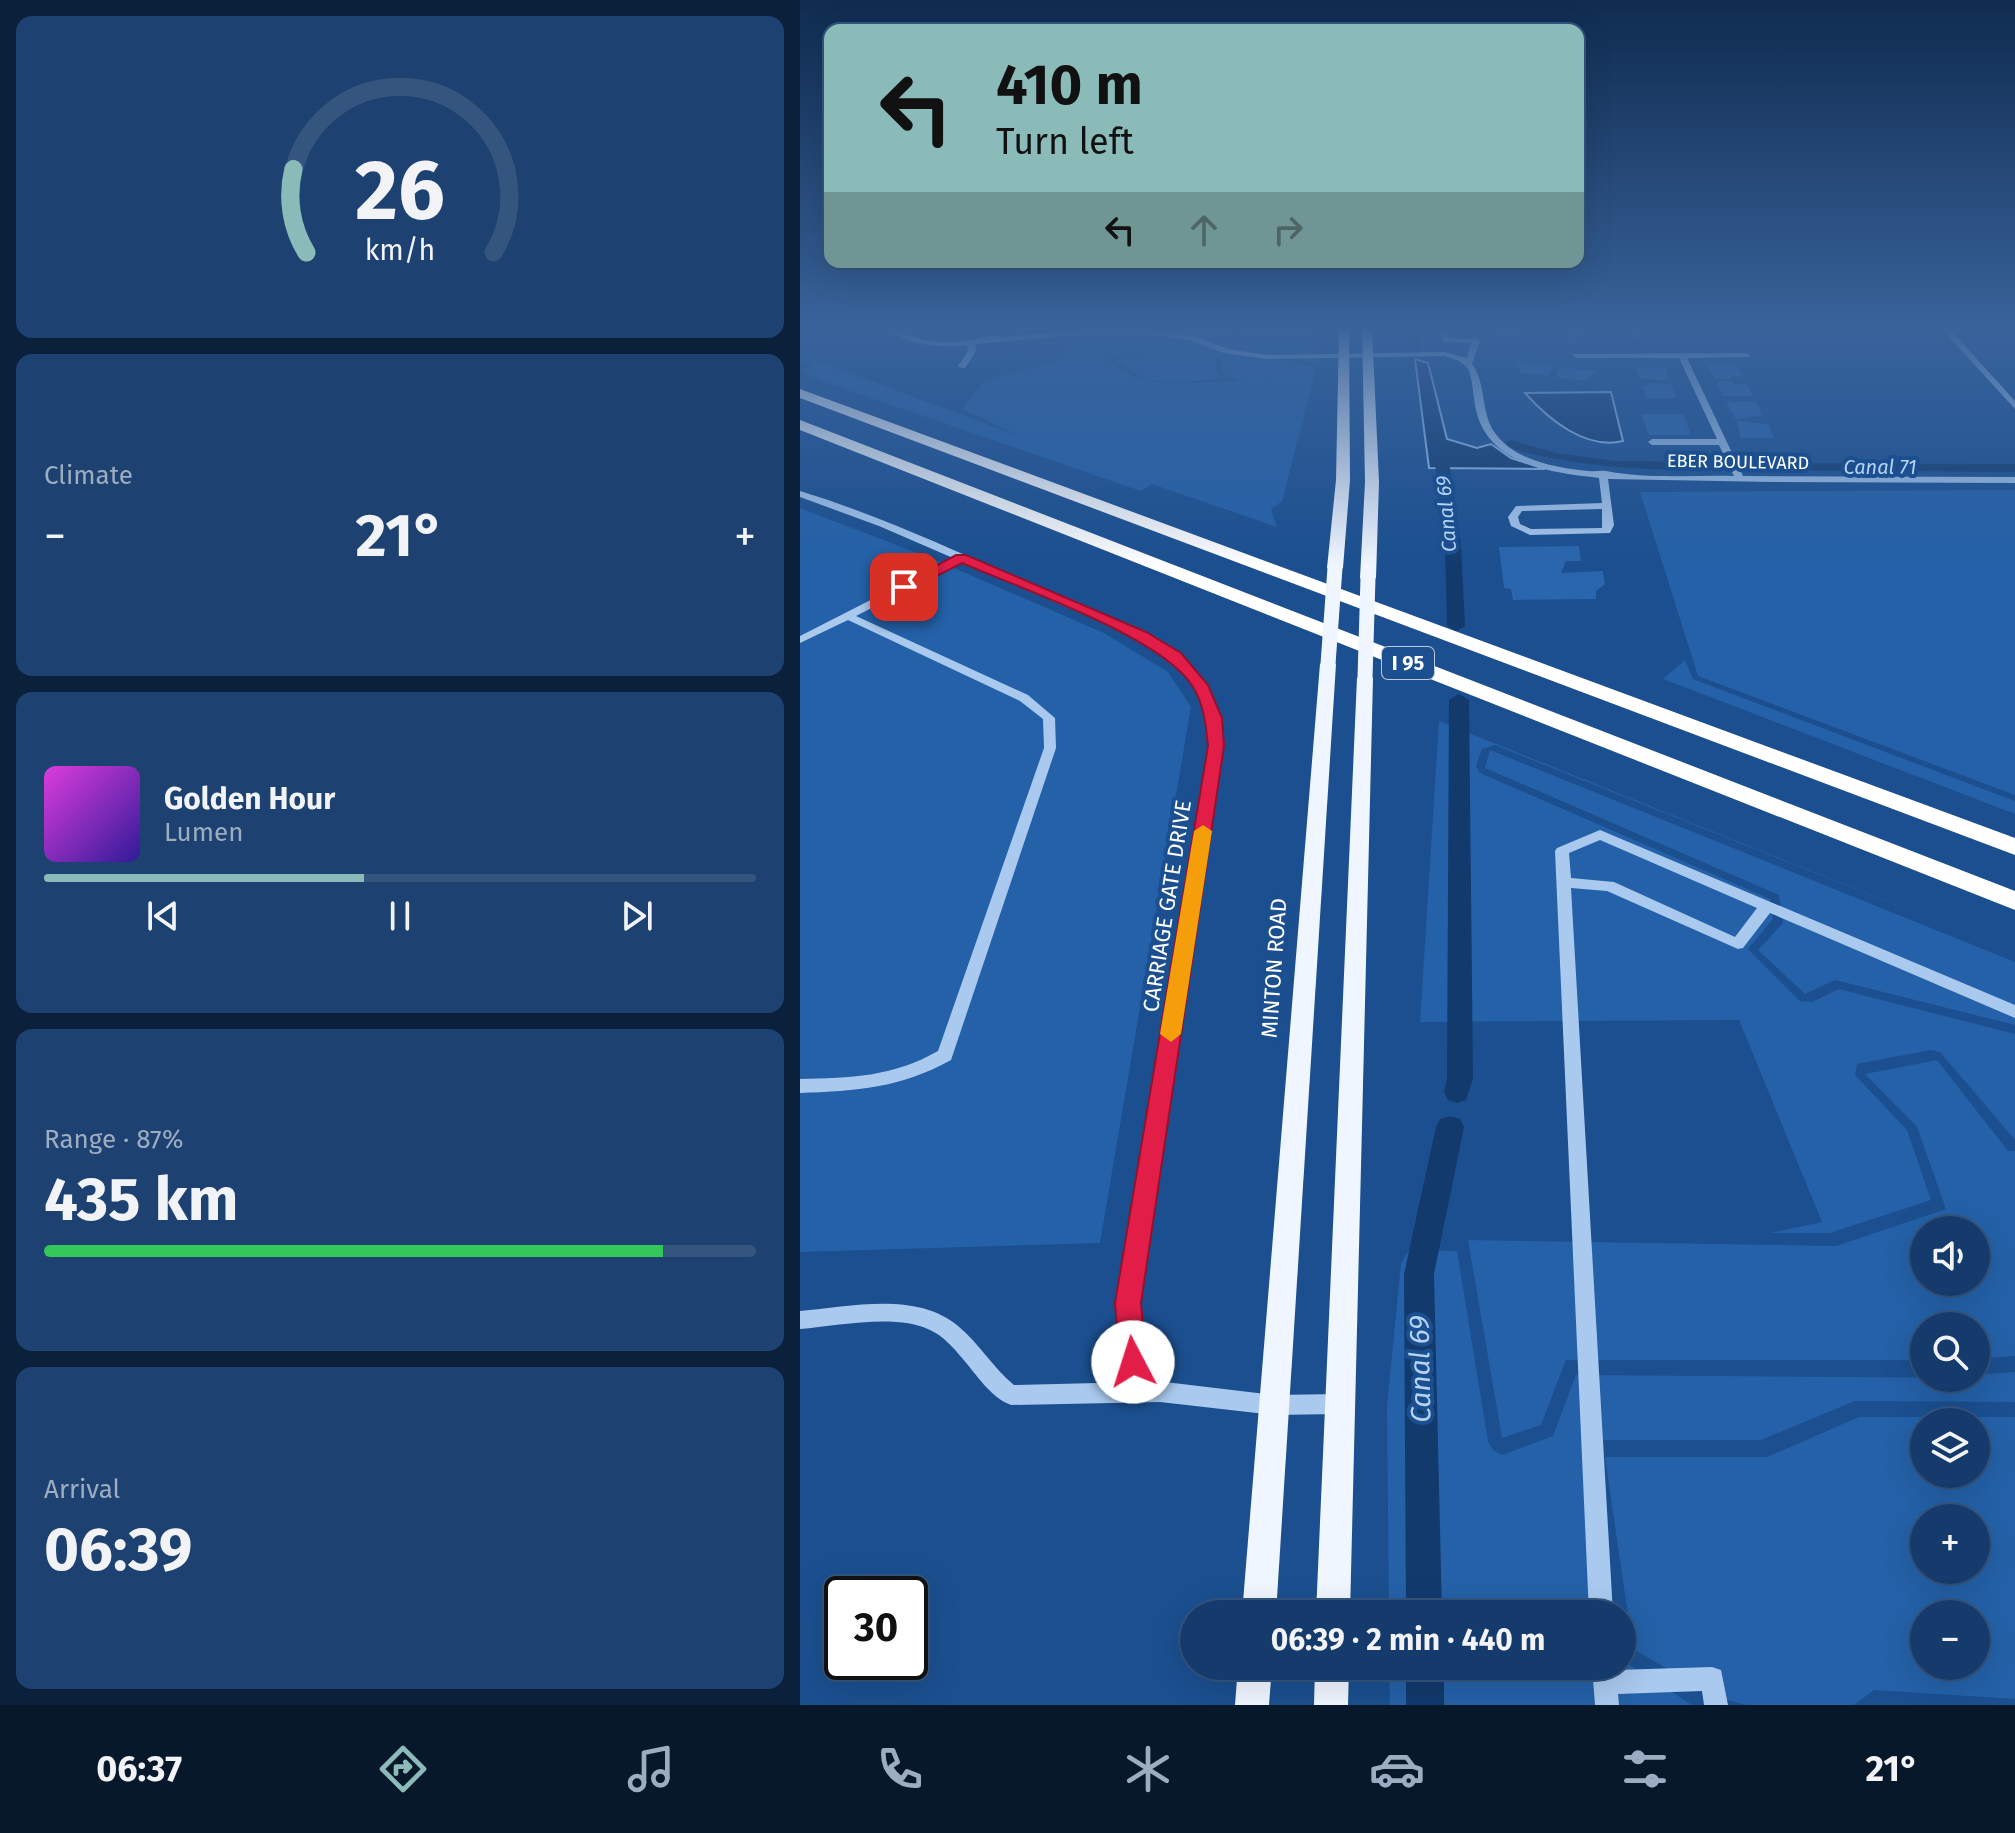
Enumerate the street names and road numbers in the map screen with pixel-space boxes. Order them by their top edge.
street label: EBER BOULEVARD [1667,450,1809,474]
road number: I 95 [1382,647,1434,679]
street label: CARRIAGE GATE DRIVE [1137,798,1197,1014]
street label: MINTON ROAD [1256,897,1292,1039]

